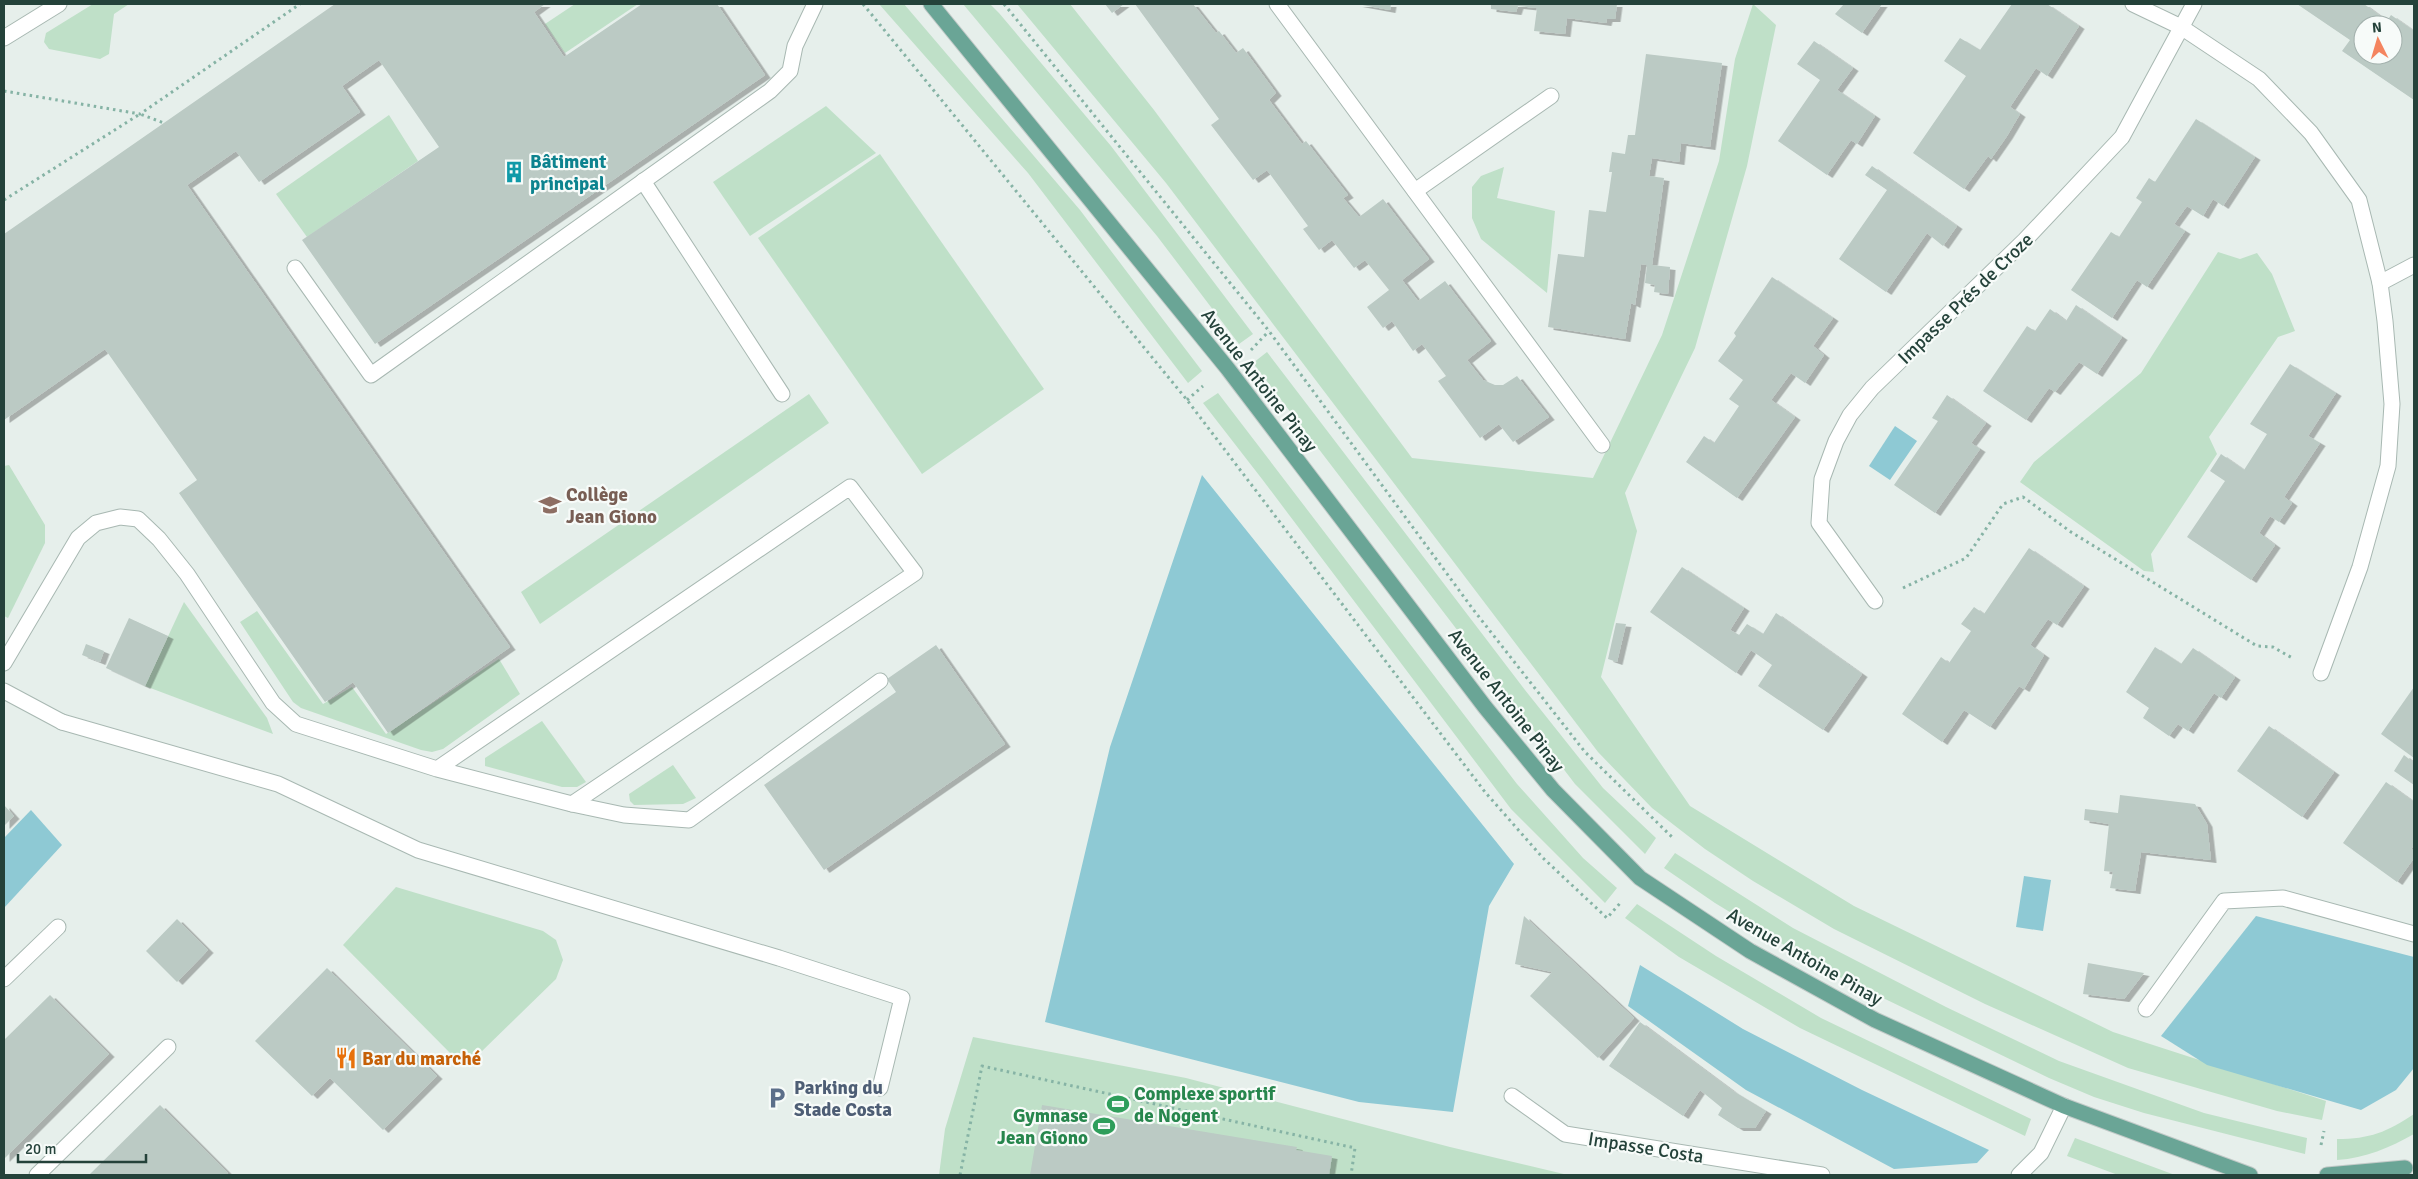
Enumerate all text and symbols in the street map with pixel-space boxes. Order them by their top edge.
north arrow [2353,15,2403,65]
text: N [2371,19,2383,36]
place label: Bâtiment principal [530,150,606,196]
building icon: Bâtiment principal [501,159,527,185]
street label: Impasse Prés de Croze [1893,228,2038,370]
street label: Avenue Antoine Pinay [1196,304,1323,457]
place label: Collège Jean Giono [566,483,657,529]
school or university icon: Collège Jean Giono [537,492,563,518]
street label: Avenue Antoine Pinay [1443,624,1570,777]
street label: Avenue Antoine Pinay [1722,903,1887,1011]
restaurant icon: Bar du marché [333,1045,359,1071]
place label: Bar du marché [362,1047,481,1071]
place label: Parking du Stade Costa [794,1076,892,1122]
place label: Complexe sportif de Nogent [1134,1082,1276,1128]
parking icon: Parking du Stade Costa [764,1085,790,1111]
sports icon: Complexe sportif de Nogent [1105,1091,1131,1117]
place label: Gymnase Jean Giono [997,1104,1088,1150]
sports icon: Gymnase Jean Giono [1091,1113,1117,1139]
street label: Impasse Costa [1586,1127,1705,1169]
scale bar [18,1132,145,1164]
text: 20 m [25,1140,56,1158]

